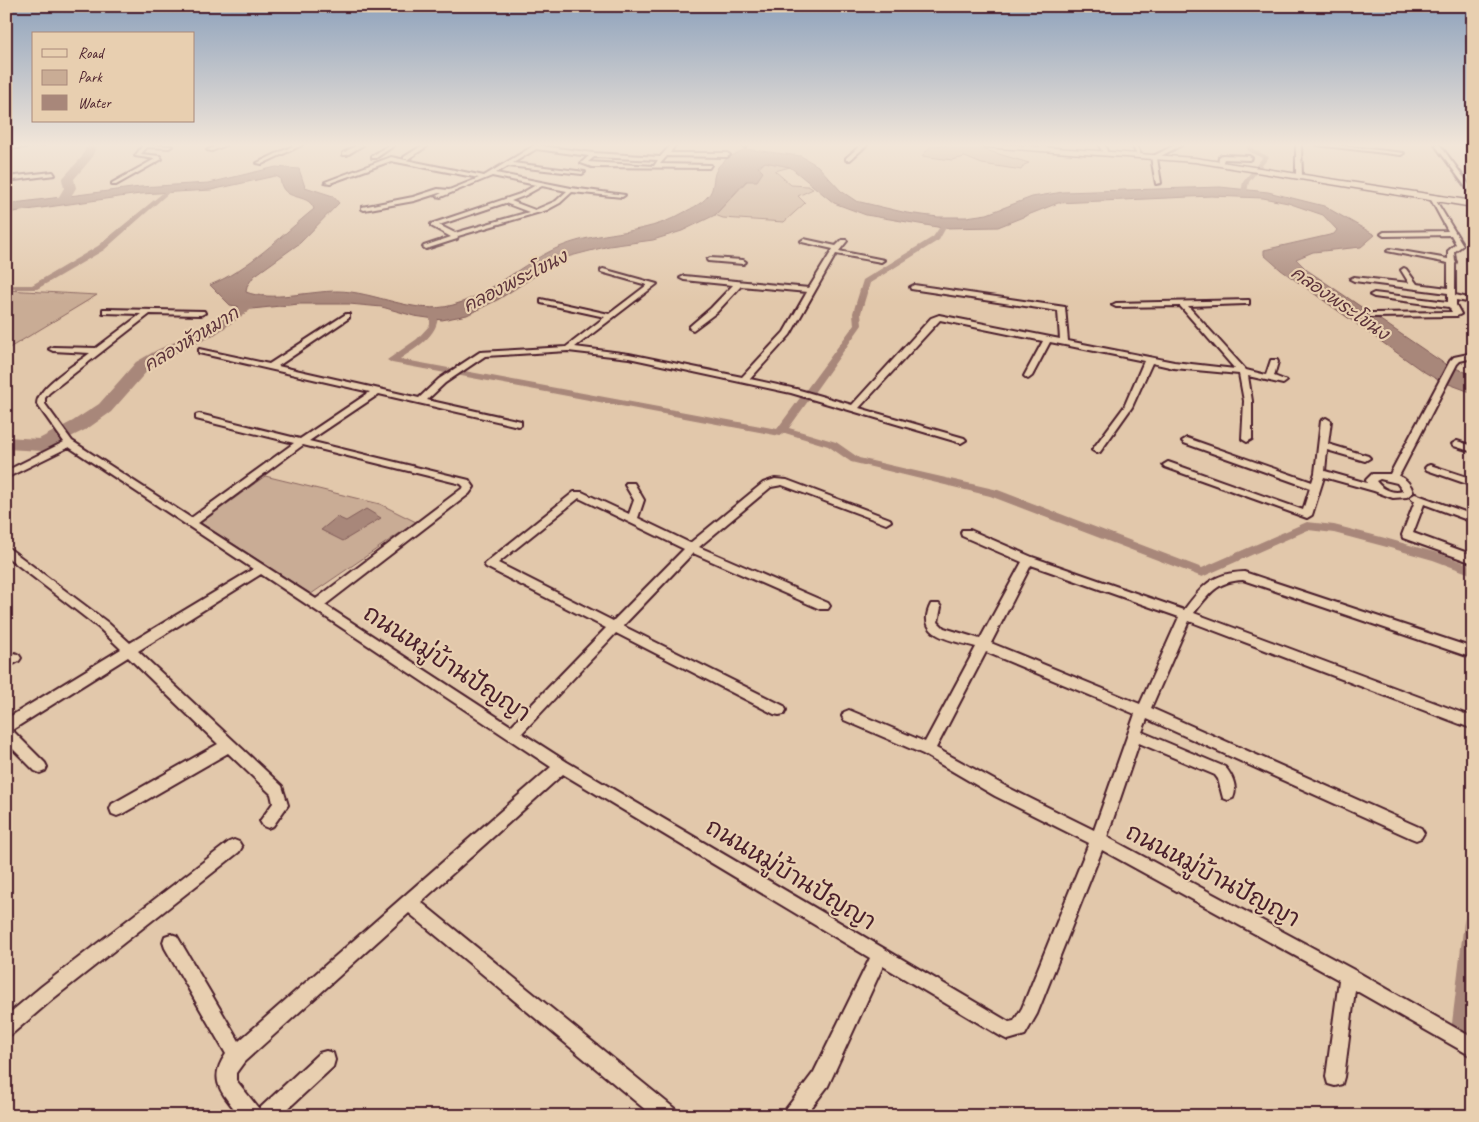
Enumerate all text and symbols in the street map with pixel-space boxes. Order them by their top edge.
legend [32,32,195,122]
text: Road [78,44,105,63]
text: Park [78,68,103,87]
text: Water [78,94,112,113]
water label: คลองพระโขนง [459,243,573,317]
water label: คลองพระโขนง [1287,261,1395,346]
water label: คลองหัวหมาก [140,301,244,376]
street label: ถนนหมู่บ้านปัญญา [356,598,536,731]
street label: ถนนหมู่บ้านปัญญา [699,811,881,939]
street label: ถนนหมู่บ้านปัญญา [1119,816,1305,936]

